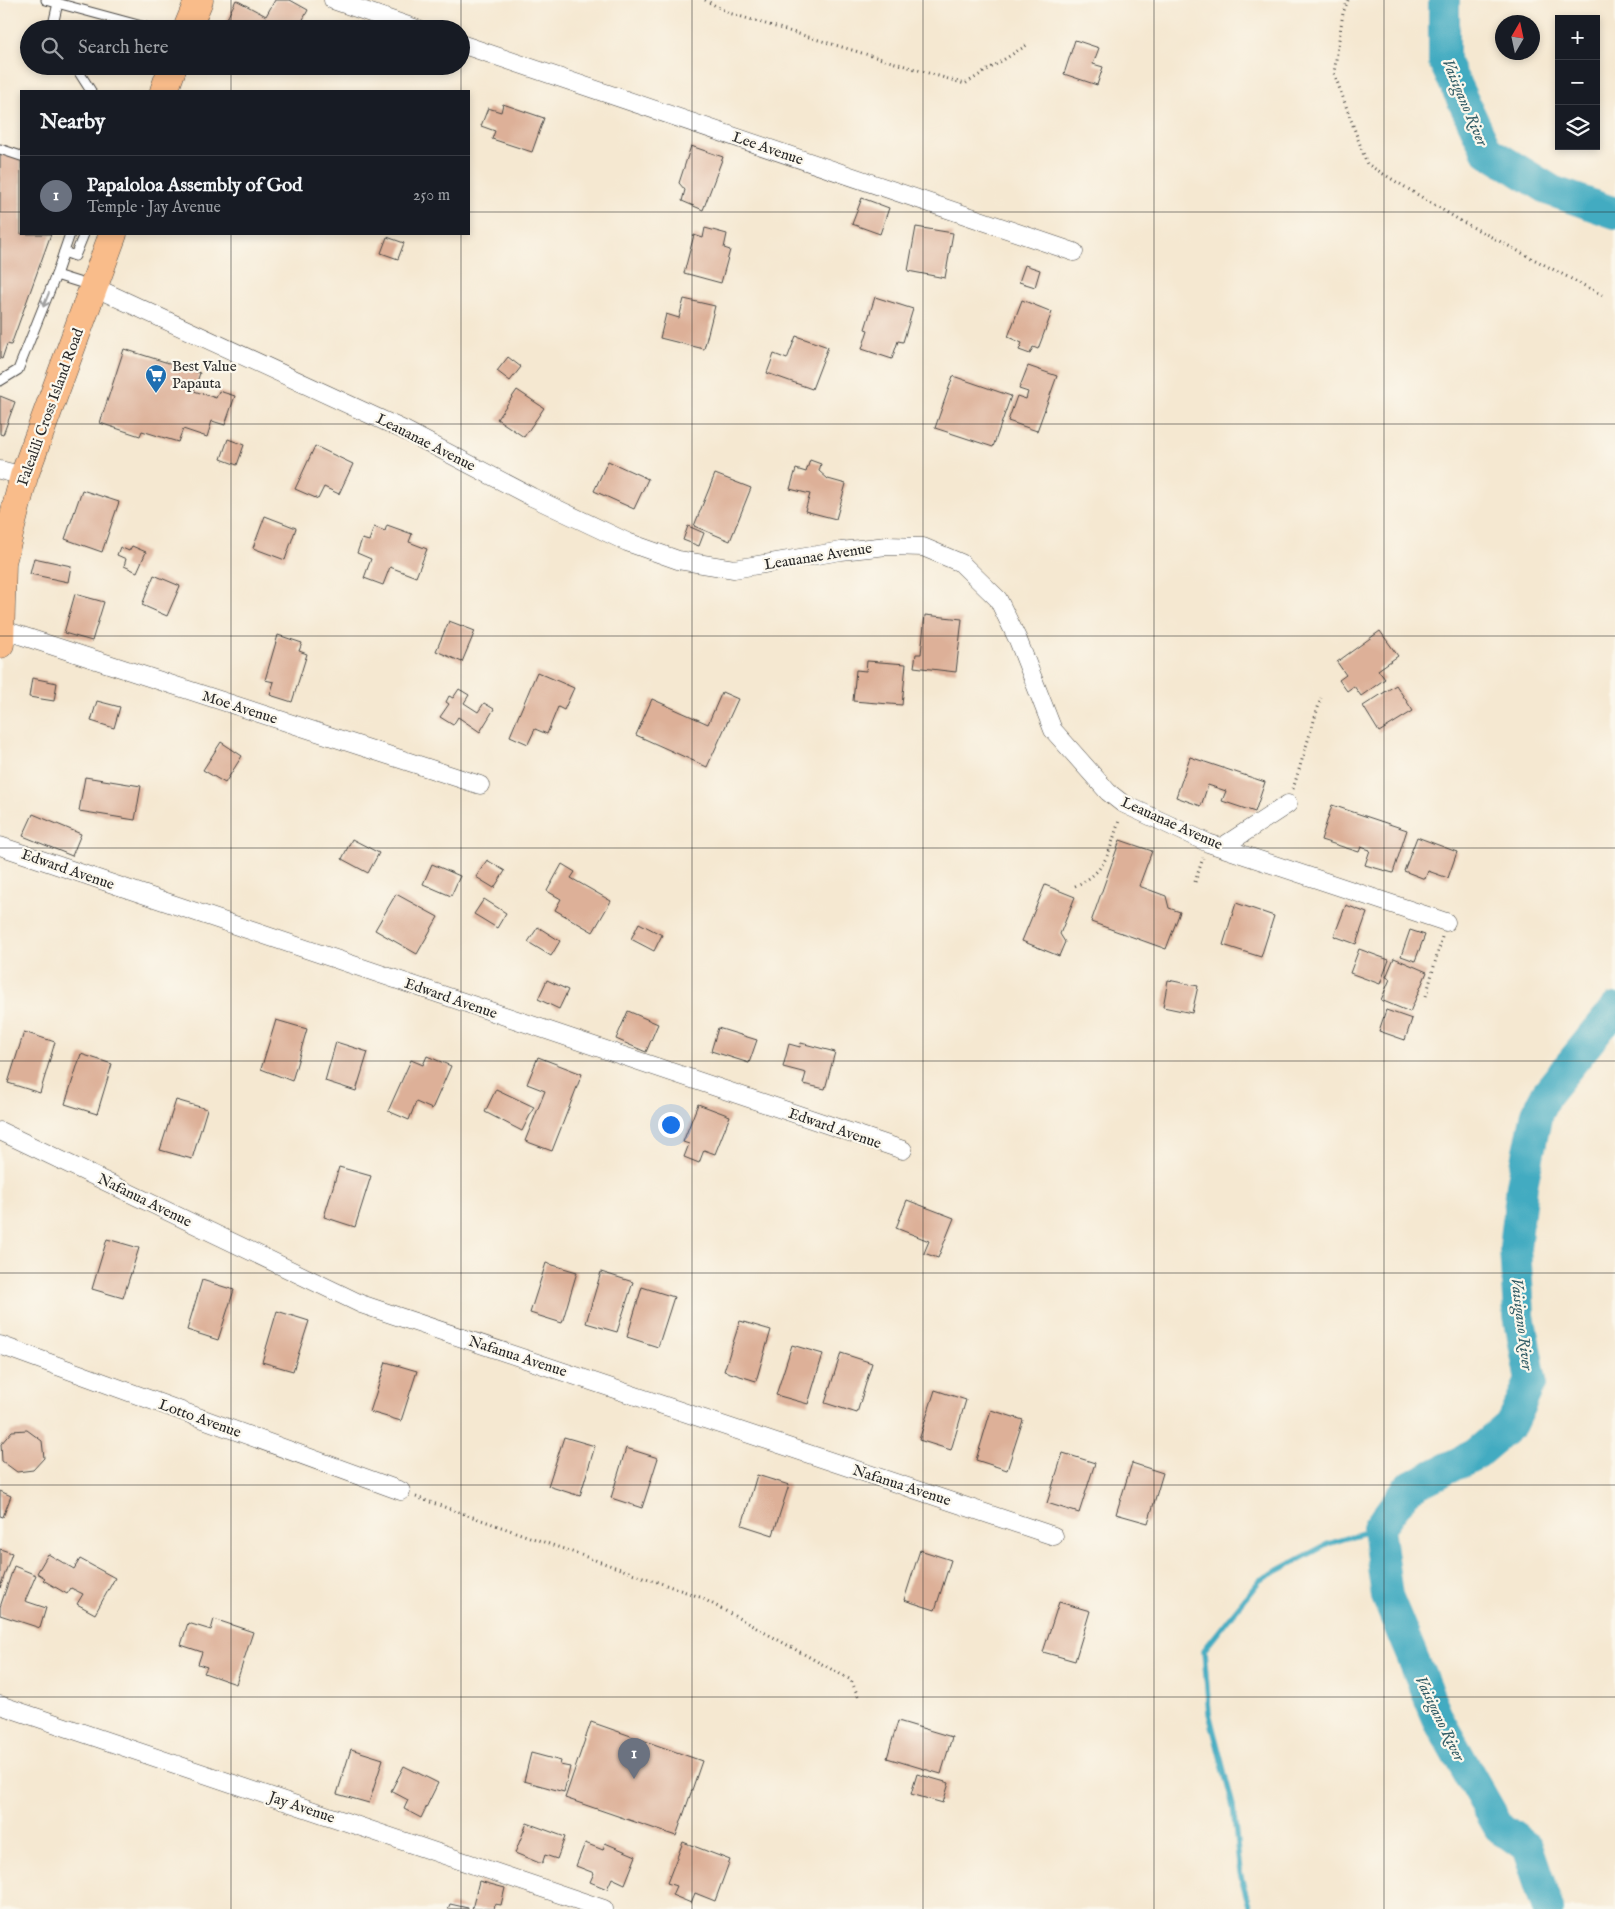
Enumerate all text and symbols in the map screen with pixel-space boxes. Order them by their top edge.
north arrow [1495,15,1540,60]
map controls [1555,15,1600,150]
button: + [1555,15,1600,60]
search box [20,20,470,75]
icon: search [38,34,66,62]
text: Search here [78,36,169,60]
water label: Vaisigano River [1437,56,1492,151]
button: − [1555,60,1600,105]
button: layers [1555,105,1600,150]
text: Nearby [40,109,105,136]
street label: Lee Avenue [730,127,806,169]
text: Papaloloa Assembly of God [87,174,302,198]
text: 1 [53,186,59,206]
text: 250 m [413,186,450,206]
text: Temple · Jay Avenue [87,198,221,218]
one-way arrow [41,292,50,307]
street label: Falealili Cross Island Road [13,325,88,489]
place label: Best Value Papauta [172,357,237,393]
supermarket icon: Best Value Papauta [144,363,168,394]
street label: Leauanae Avenue [373,409,479,476]
street label: Leauanae Avenue [763,539,873,574]
street label: Moe Avenue [200,686,280,729]
street label: Leauanae Avenue [1118,793,1225,854]
street label: Edward Avenue [19,845,117,894]
street label: Edward Avenue [402,974,500,1023]
street label: Edward Avenue [786,1104,884,1153]
your location [658,1112,684,1138]
street label: Nafanua Avenue [95,1170,195,1231]
water label: Vaisigano River [1505,1277,1537,1373]
street label: Nafanua Avenue [466,1332,569,1381]
street label: Lotto Avenue [156,1395,244,1442]
street label: Nafanua Avenue [850,1461,953,1510]
water label: Vaisigano River [1410,1673,1469,1766]
pin: 1 [618,1738,650,1779]
street label: Jay Avenue [264,1787,337,1828]

